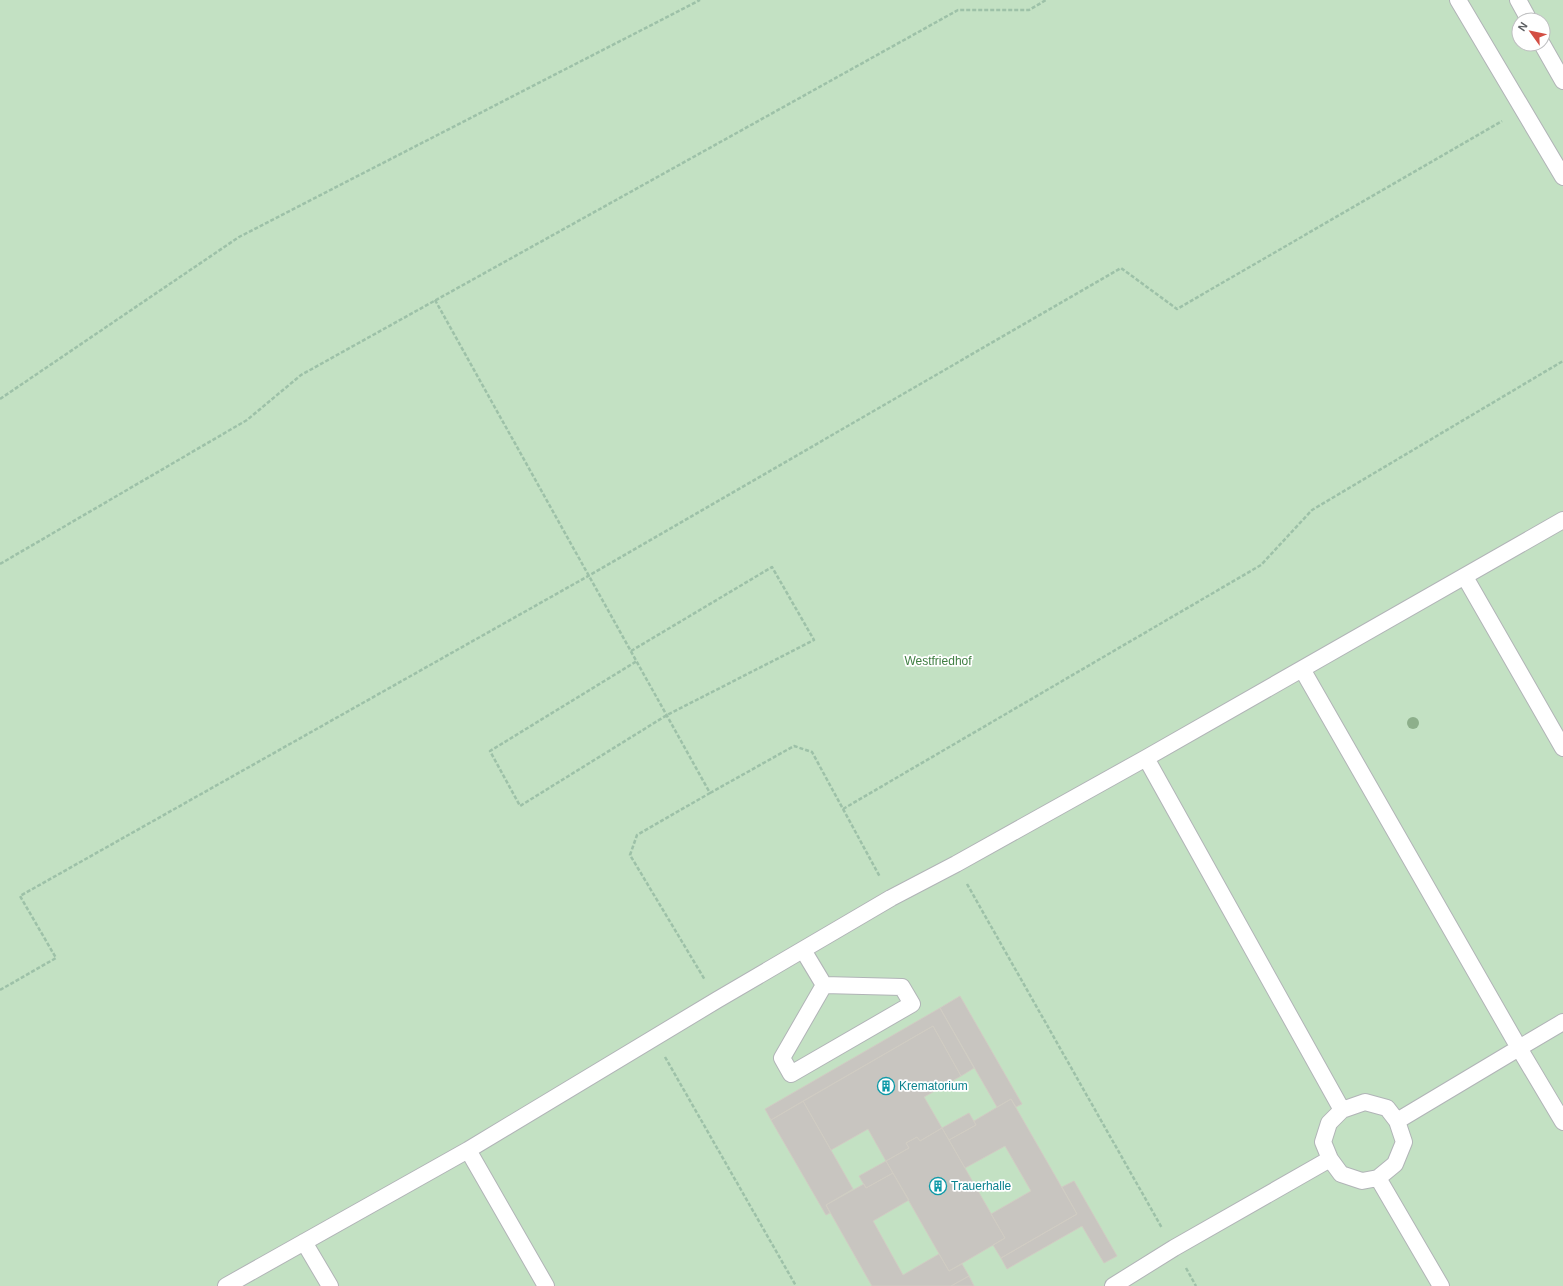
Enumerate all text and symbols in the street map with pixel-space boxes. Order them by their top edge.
north arrow [1511,12,1551,52]
text: N [1515,20,1530,33]
park label: Westfriedhof [904,654,972,668]
building icon: Krematorium [876,1076,896,1096]
place label: Krematorium [899,1079,968,1093]
building icon: Trauerhalle [928,1176,948,1196]
place label: Trauerhalle [951,1179,1012,1193]

